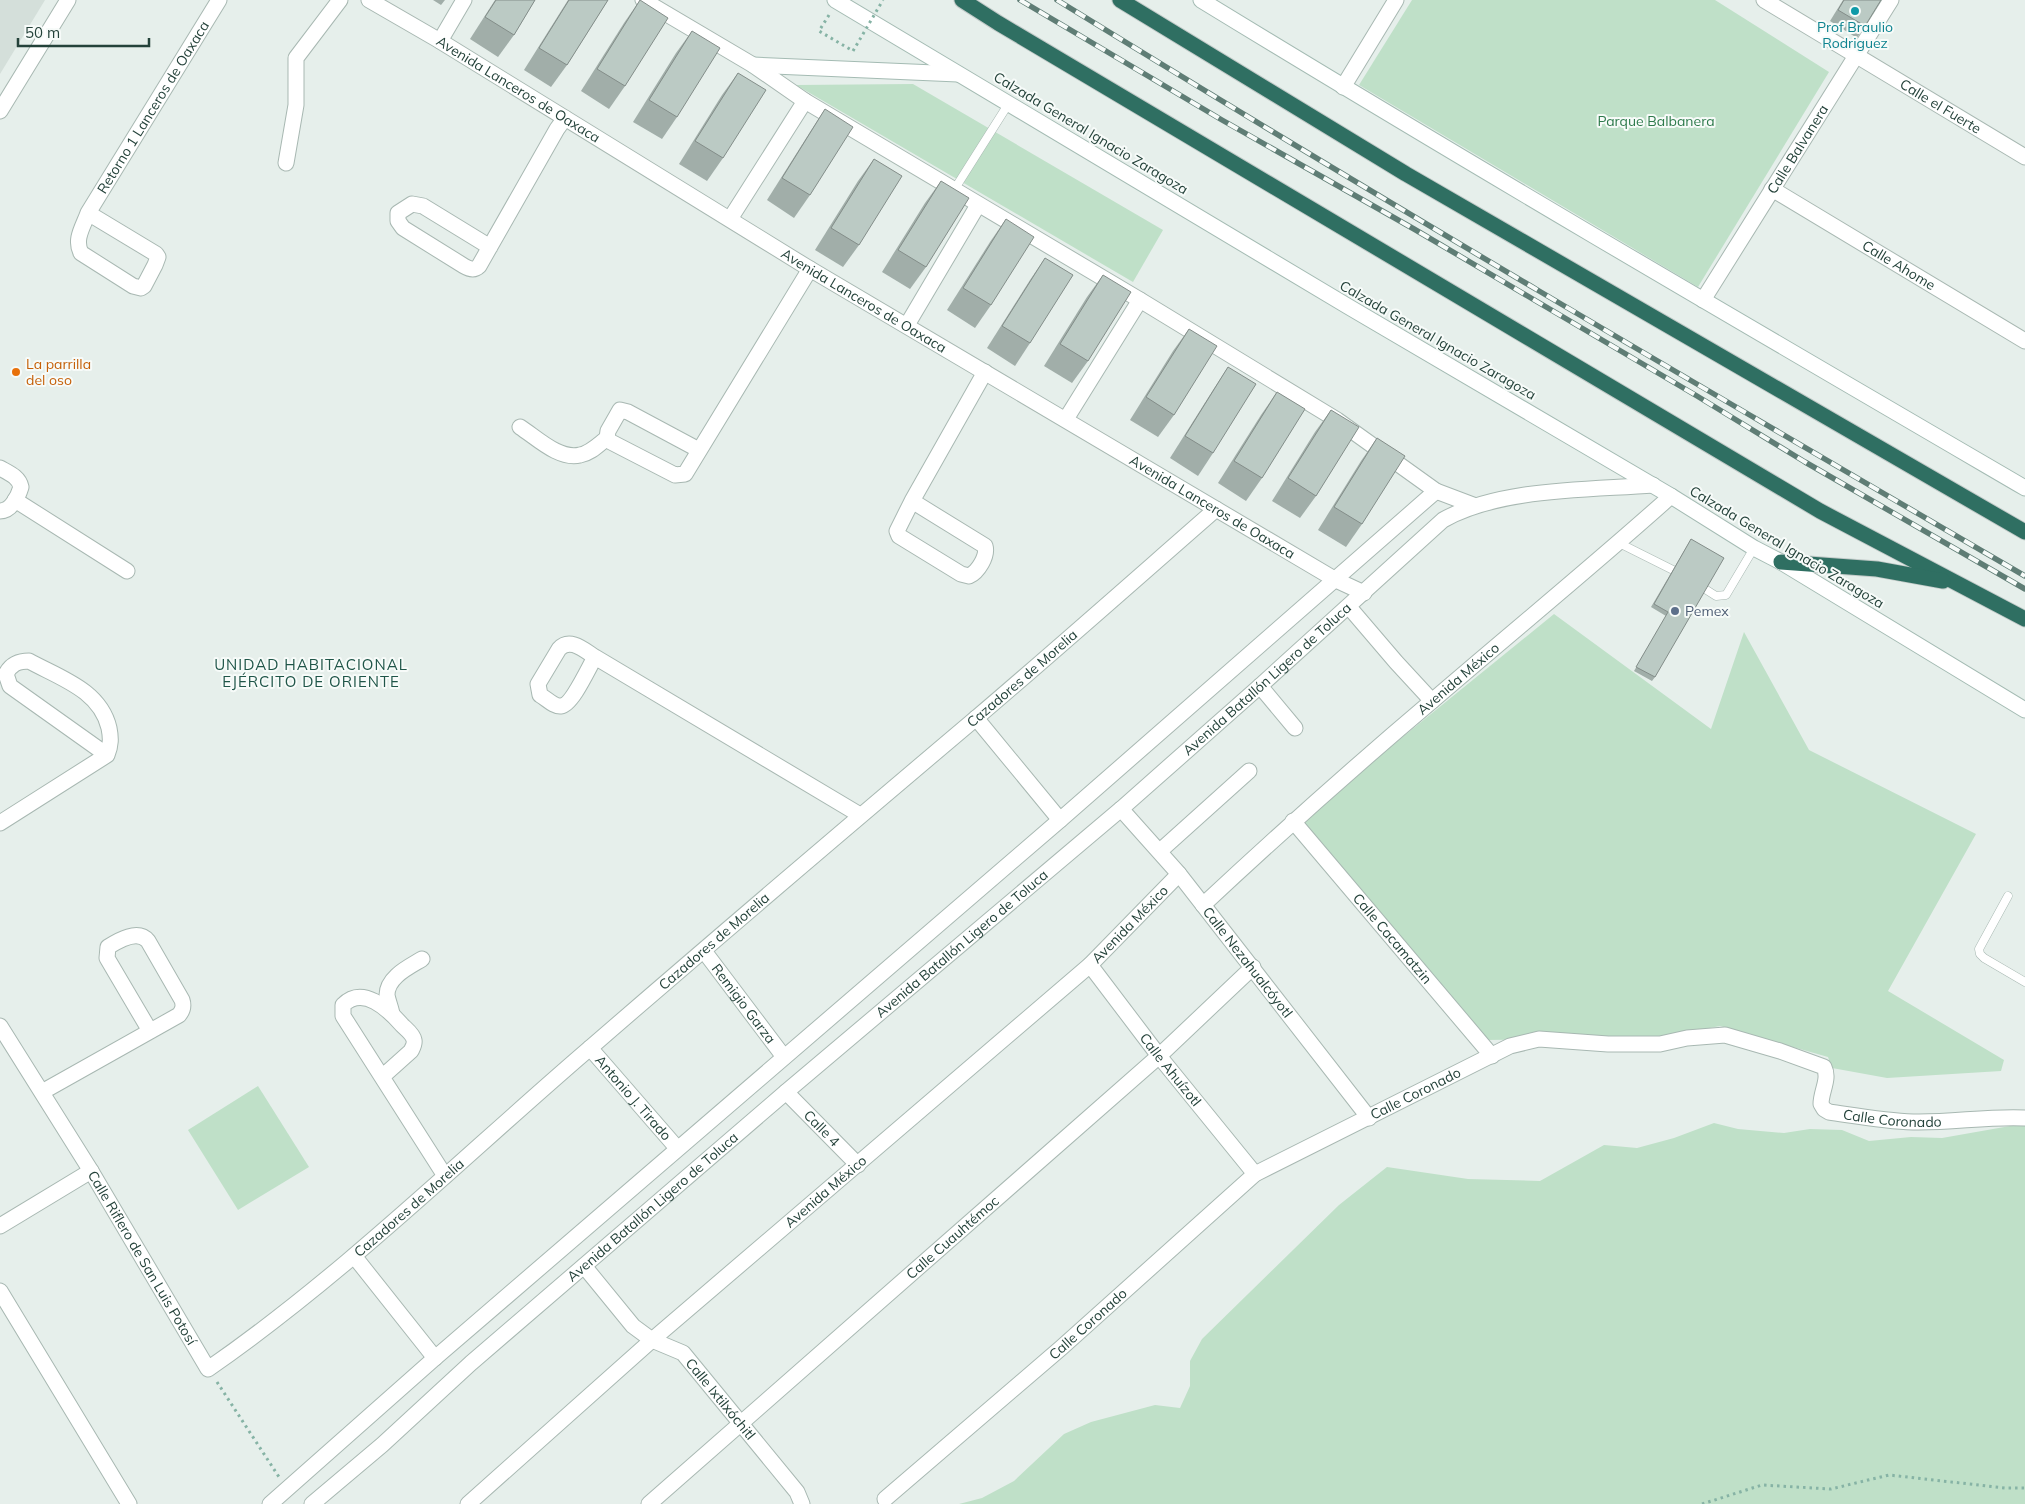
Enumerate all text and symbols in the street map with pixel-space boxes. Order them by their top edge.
marker: Prof Braulio Rodriguez [1849,5,1861,17]
scale bar [18,15,149,47]
street label: Retorno 1 Lanceros de Oaxaca [93,18,213,197]
place label: Prof Braulio Rodriguez [1817,18,1893,52]
text: 50 m [25,23,60,42]
street label: Avenida Lanceros de Oaxaca [433,32,604,147]
street label: Calzada General Ignacio Zaragoza [990,68,1192,198]
street label: Calle el Fuerte [1897,75,1984,138]
street label: Calle Balvanera [1763,101,1832,197]
park label: Parque Balbanera [1597,112,1715,130]
street label: Calle Ahome [1859,236,1939,294]
street label: Avenida Lanceros de Oaxaca [778,244,950,357]
street label: Calzada General Ignacio Zaragoza [1337,276,1539,404]
place label: La parrilla del oso [26,355,91,389]
marker: La parrilla del oso [10,366,22,378]
street label: Avenida Lanceros de Oaxaca [1126,451,1298,563]
street label: Calzada General Ignacio Zaragoza [1686,482,1888,612]
street label: Avenida Batallón Ligero de Toluca [1179,599,1355,759]
place label: Pemex [1685,602,1729,620]
marker: Pemex [1669,605,1681,617]
street label: Cazadores de Morelia [963,626,1081,731]
street label: Avenida México [1413,639,1503,719]
district label: UNIDAD HABITACIONAL EJÉRCITO DE ORIENTE [214,655,408,691]
street label: Avenida Batallón Ligero de Toluca [872,866,1052,1022]
street label: Avenida México [1088,882,1172,967]
street label: Cazadores de Morelia [655,889,773,994]
street label: Calle Cacamatzin [1349,890,1436,988]
street label: Calle Nezahualcóyotl [1199,903,1297,1021]
street label: Remigio Garza [708,960,780,1047]
street label: Calle Ahuízotl [1136,1029,1205,1110]
street label: Antonio J. Tirado [591,1051,675,1144]
street label: Calle Coronado [1367,1063,1464,1124]
street label: Calle Coronado [1842,1105,1942,1131]
street label: Calle 4 [800,1106,844,1151]
street label: Avenida Batallón Ligero de Toluca [563,1128,742,1285]
street label: Avenida México [781,1151,870,1231]
street label: Cazadores de Morelia [350,1155,468,1261]
street label: Calle Riflero de San Luis Potosí [84,1167,201,1349]
street label: Calle Cuauhtémoc [902,1192,1003,1283]
street label: Calle Coronado [1045,1284,1131,1364]
street label: Calle Ixtilxóchitl [682,1354,759,1443]

